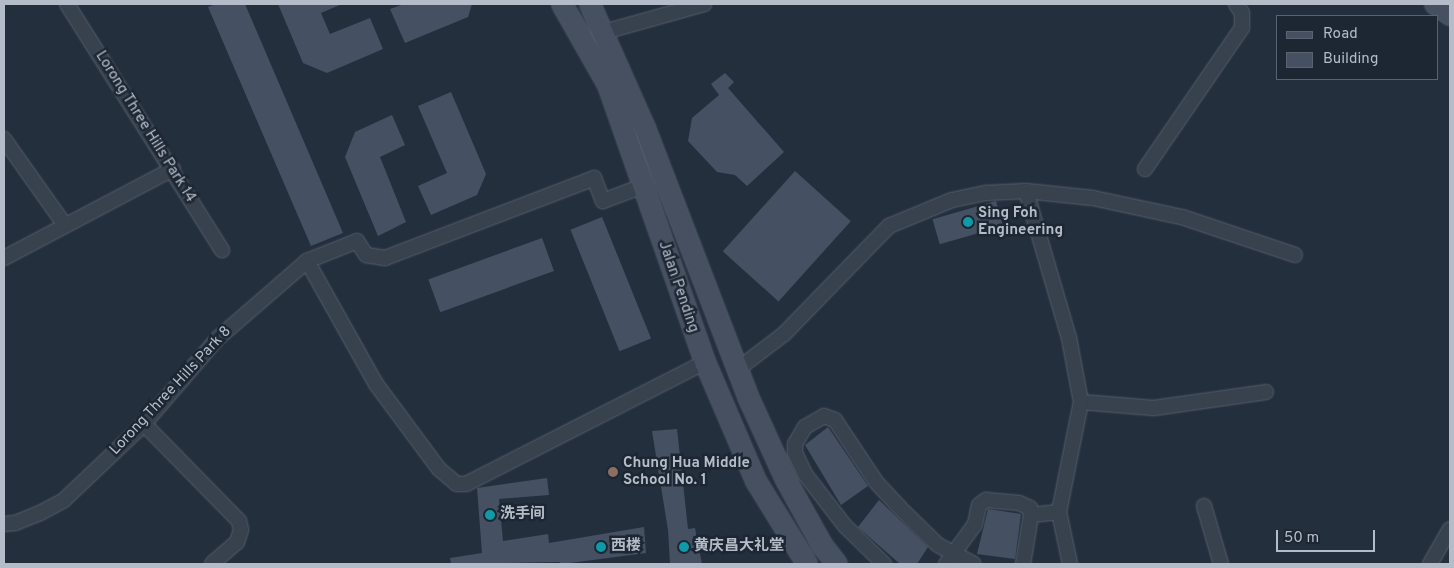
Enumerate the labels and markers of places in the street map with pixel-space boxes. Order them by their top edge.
place label: Sing Foh Engineering [978,204,1063,239]
marker: Sing Foh Engineering [962,216,974,228]
place label: Chung Hua Middle School No. 1 [623,454,750,489]
marker: Chung Hua Middle School No. 1 [607,466,619,478]
place label: 洗手间 [500,506,545,524]
marker: 洗手间 [484,509,496,521]
place label: 西楼 [611,538,641,556]
place label: 黄庆昌大礼堂 [694,538,784,556]
marker: 西楼 [595,541,607,553]
marker: 黄庆昌大礼堂 [678,541,690,553]

